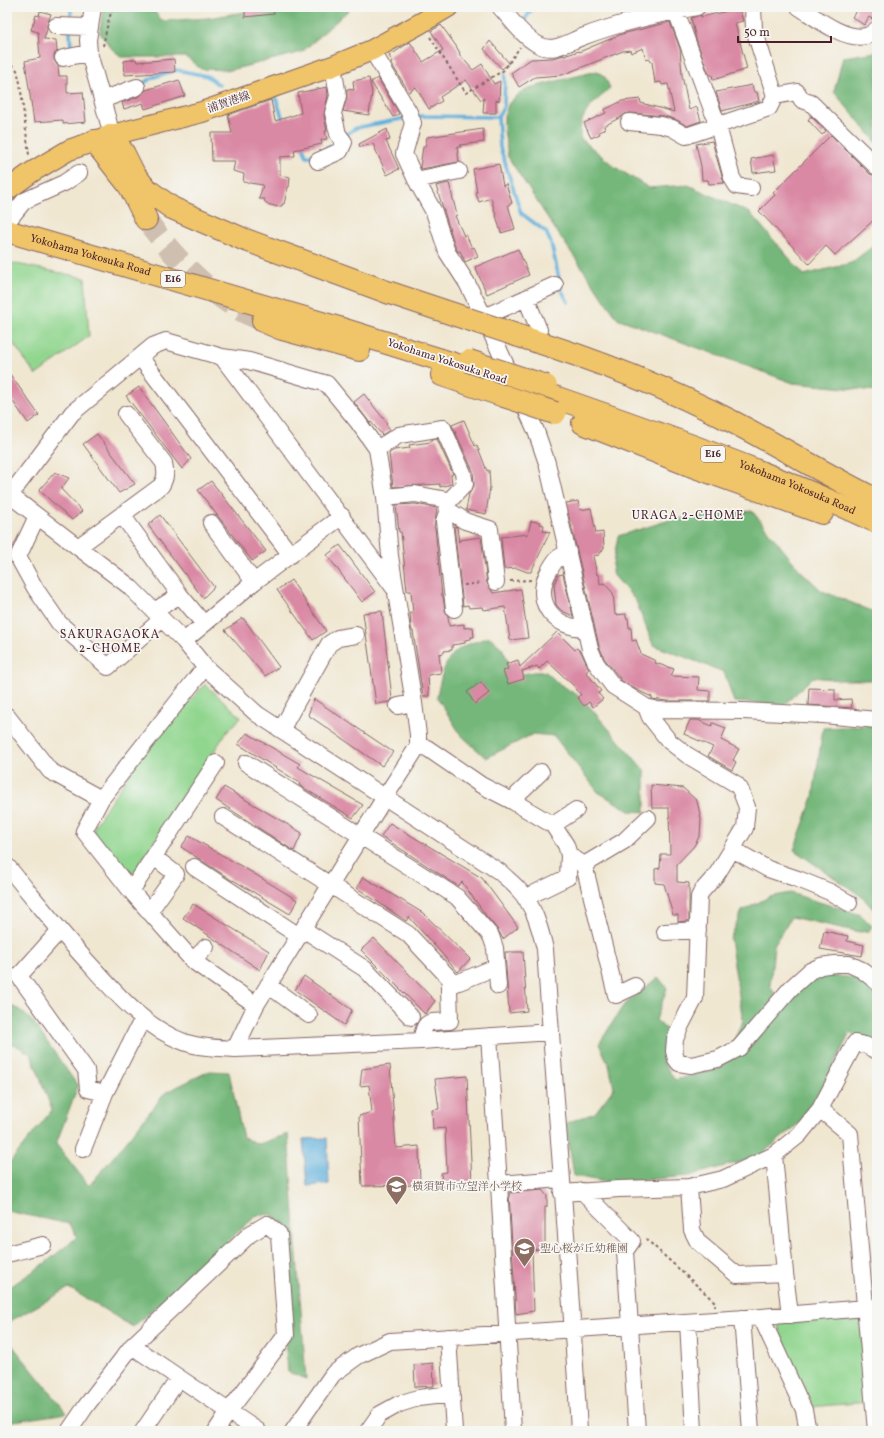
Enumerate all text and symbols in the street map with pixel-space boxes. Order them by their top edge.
scale bar [738,18,831,44]
text: 50 m [744,25,770,41]
street label: 浦賀港線 [206,89,252,117]
street label: Yokohama Yokosuka Road [28,231,153,280]
road number: E16 [161,271,185,287]
street label: Yokohama Yokosuka Road [385,336,509,388]
road number: E16 [701,446,725,462]
street label: Yokohama Yokosuka Road [736,457,858,519]
district label: URAGA 2-CHOME [632,508,744,524]
district label: SAKURAGAOKA 2-CHOME [60,627,160,657]
school or university icon: 横須賀市立望洋小学校 [384,1174,410,1207]
place label: 横須賀市立望洋小学校 [412,1180,522,1195]
school or university icon: 聖心桜が丘幼稚園 [511,1236,537,1269]
place label: 聖心桜が丘幼稚園 [540,1242,628,1257]

